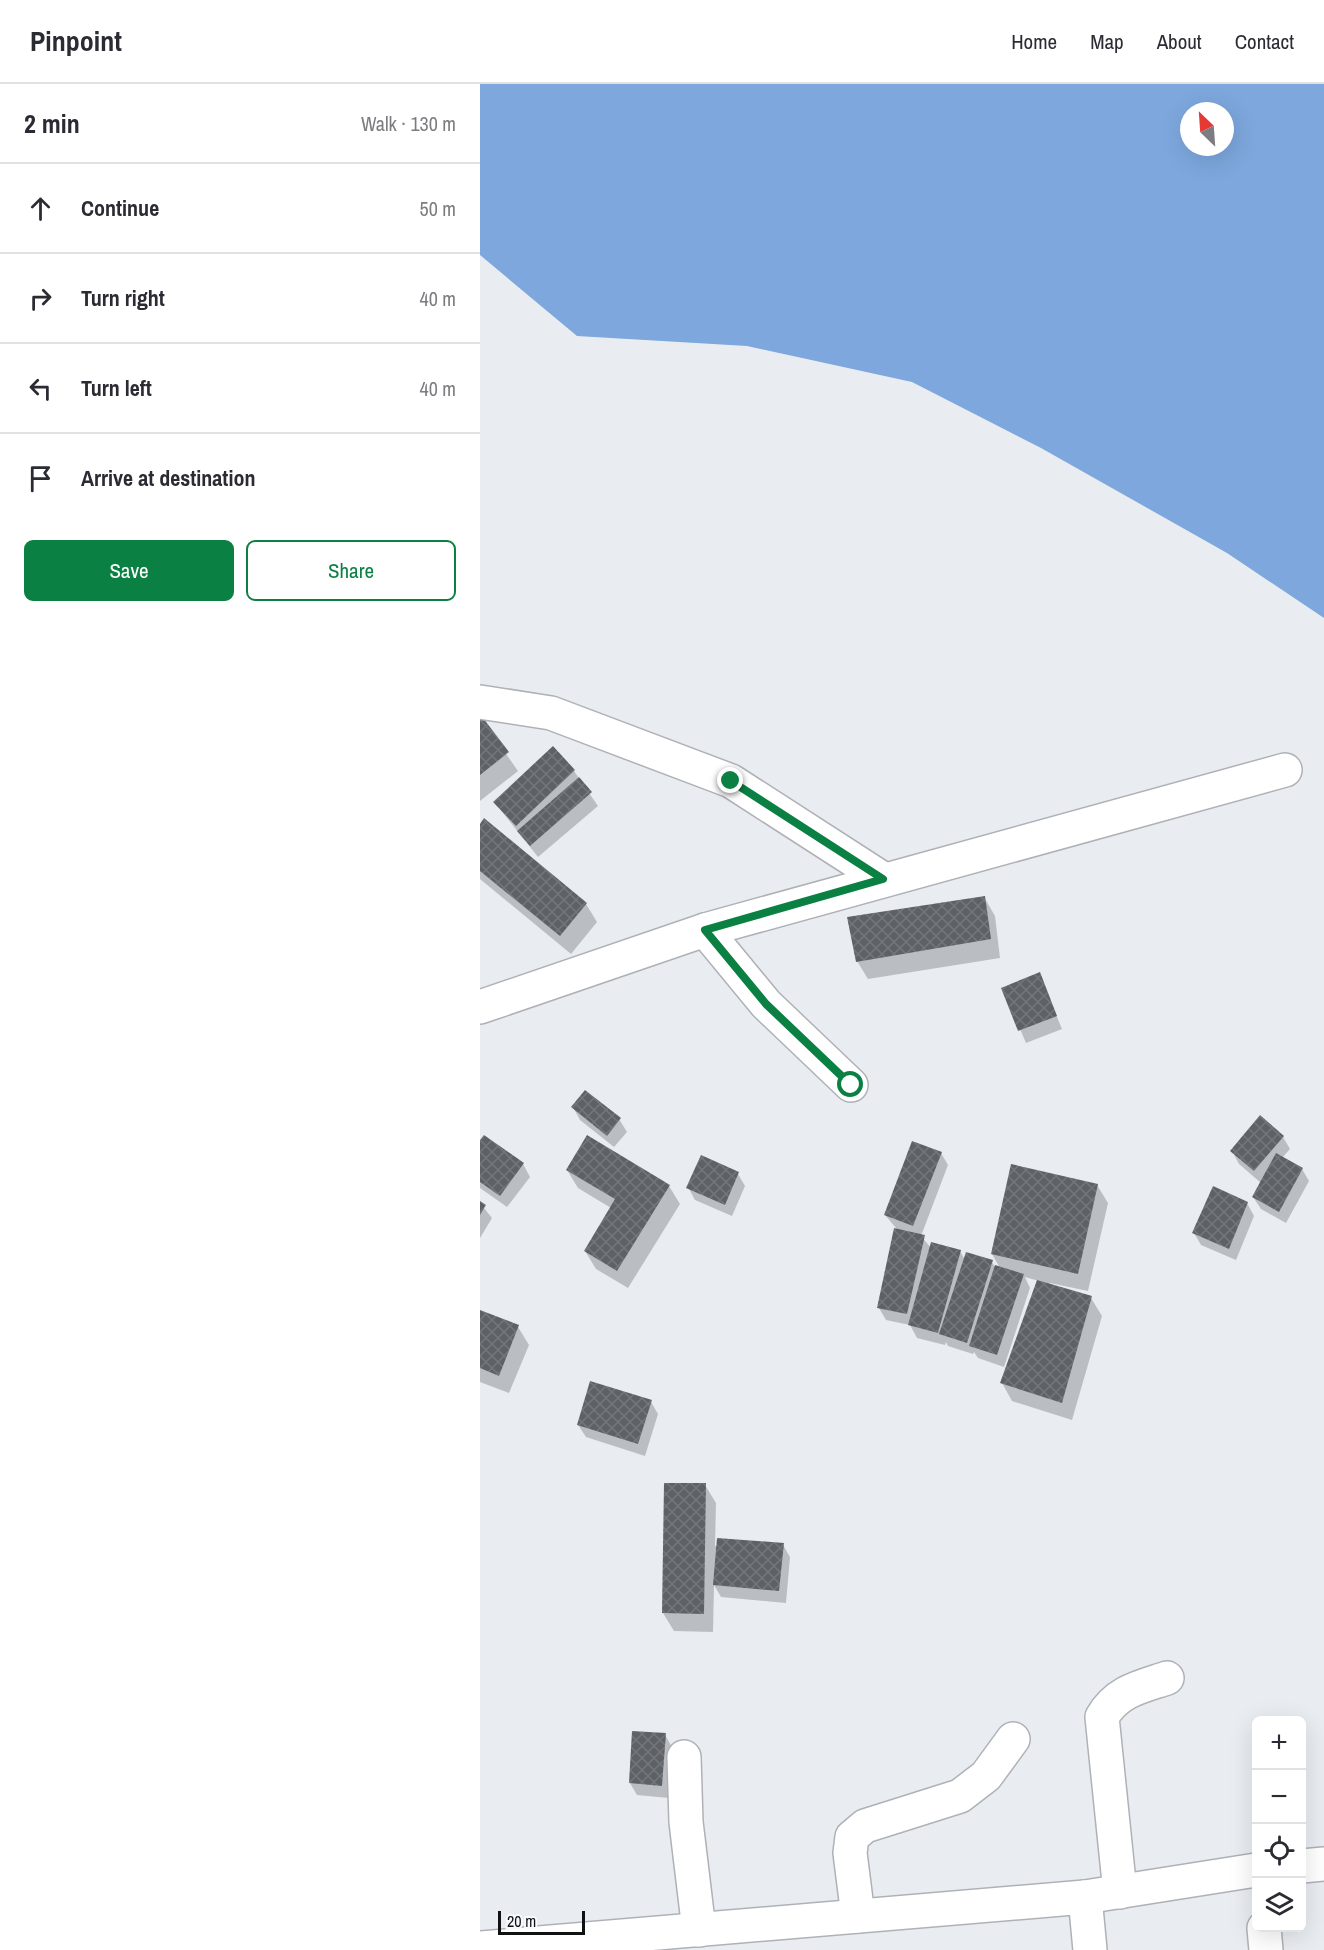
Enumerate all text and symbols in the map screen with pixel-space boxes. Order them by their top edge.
text: Pinpoint [30,22,122,60]
text: Home [1011,27,1057,56]
text: Map [1090,27,1124,56]
text: About [1157,27,1202,56]
text: Contact [1235,27,1294,56]
north arrow [1180,102,1234,156]
text: 2 min [24,106,80,141]
text: Walk · 130 m [361,110,456,137]
icon: ahead [24,192,57,225]
text: Continue [81,193,159,223]
text: 50 m [420,195,456,222]
icon: right [24,282,57,315]
text: Turn right [81,283,165,313]
text: 40 m [420,285,456,312]
icon: left [24,372,57,405]
text: Turn left [81,373,152,403]
text: 40 m [420,375,456,402]
icon: arrive [24,462,57,495]
text: Arrive at destination [81,463,255,493]
button: Save [24,540,234,601]
button: Share [246,540,456,601]
route end [717,767,743,793]
route start [837,1071,863,1097]
map controls [1252,1716,1306,1932]
button: + [1252,1716,1306,1770]
button: − [1252,1770,1306,1824]
button: locate [1252,1824,1306,1878]
button: layers [1252,1878,1306,1932]
scale bar [498,1908,585,1936]
text: 20 m [507,1910,536,1932]

